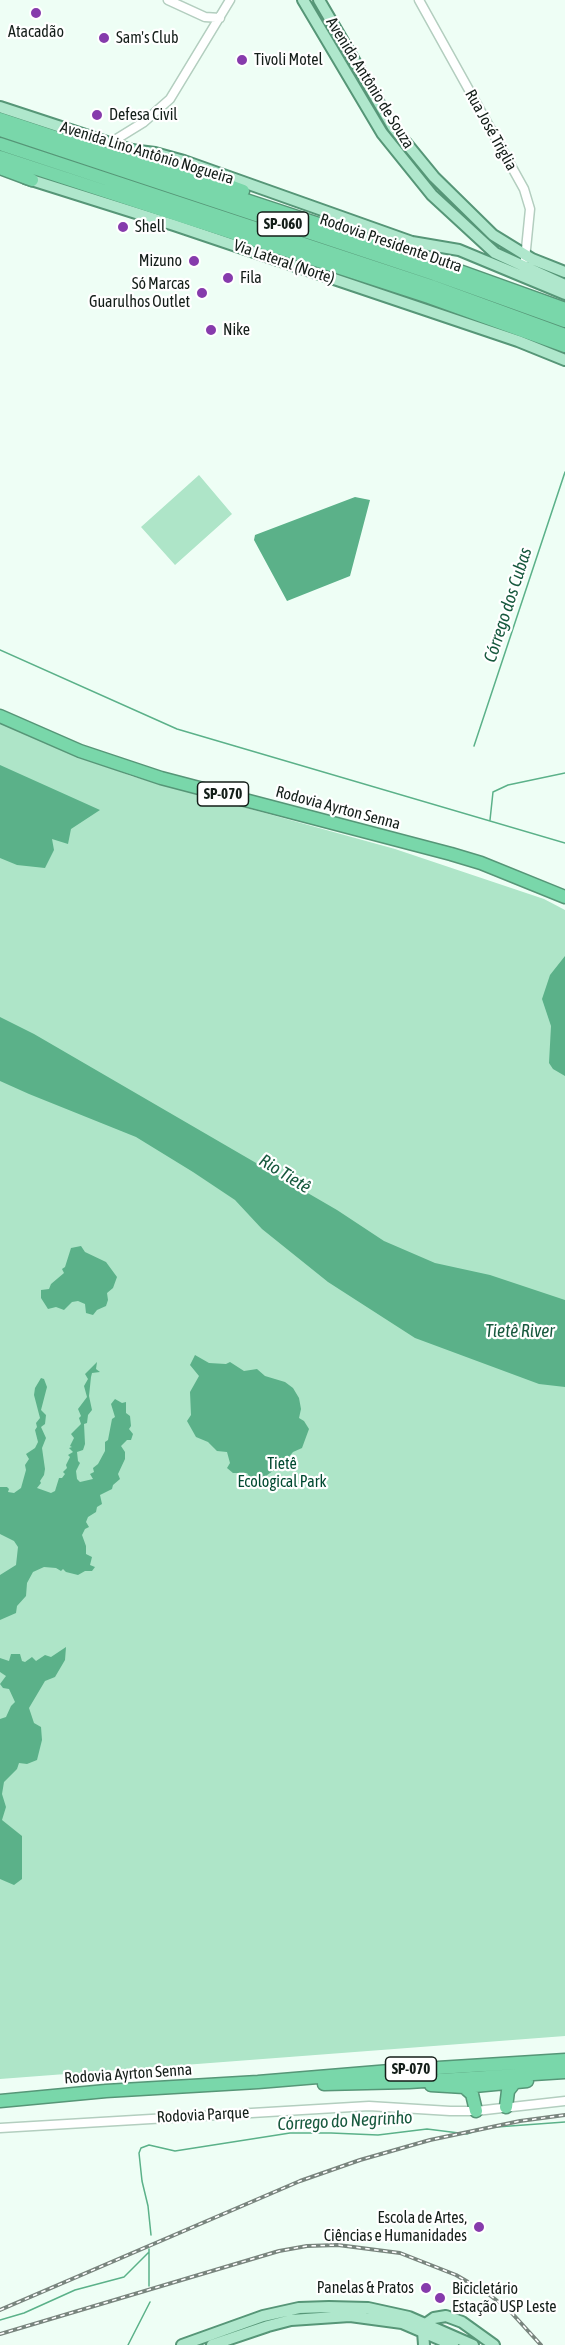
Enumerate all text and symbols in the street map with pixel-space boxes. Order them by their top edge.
marker: Atacadão [29,6,43,20]
street label: Avenida Antônio de Souza [322,14,418,152]
place label: Atacadão [8,22,64,42]
place label: Sam's Club [116,28,179,48]
marker: Sam's Club [97,31,111,45]
place label: Tivoli Motel [254,50,323,70]
marker: Tivoli Motel [235,53,249,67]
street label: Rua José Triglia [461,86,521,174]
place label: Defesa Civil [109,105,178,125]
marker: Defesa Civil [90,108,104,122]
street label: Avenida Lino Antônio Nogueira [58,117,236,189]
street label: Rodovia Presidente Dutra [317,210,465,276]
road number: SP-060 [258,212,308,236]
place label: Shell [135,217,165,237]
marker: Shell [116,220,130,234]
street label: Via Lateral (Norte) [231,236,337,288]
place label: Mizuno [139,251,182,271]
marker: Mizuno [187,254,201,268]
place label: Fila [240,268,262,288]
marker: Fila [221,271,235,285]
place label: Só Marcas Guarulhos Outlet [89,274,190,312]
marker: Só Marcas Guarulhos Outlet [195,286,209,300]
place label: Nike [223,320,250,340]
marker: Nike [204,323,218,337]
water label: Córrego dos Cubas [479,545,537,665]
road number: SP-070 [198,782,248,806]
street label: Rodovia Ayrton Senna [274,782,402,834]
water label: Rio Tietê [255,1150,315,1198]
water label: Tietê River [485,1320,555,1342]
park label: Tietê Ecological Park [238,1454,326,1492]
road number: SP-070 [386,2057,436,2081]
street label: Rodovia Ayrton Senna [63,2060,193,2088]
street label: Rodovia Parque [156,2103,250,2127]
water label: Córrego do Negrinho [277,2107,413,2135]
place label: Escola de Artes, Ciências e Humanidades [324,2208,467,2246]
marker: Escola de Artes, Ciências e Humanidades [472,2220,486,2234]
place label: Panelas & Pratos [317,2278,414,2298]
place label: Bicicletário Estação USP Leste [452,2279,557,2317]
marker: Panelas & Pratos [419,2281,433,2295]
marker: Bicicletário Estação USP Leste [433,2291,447,2305]

